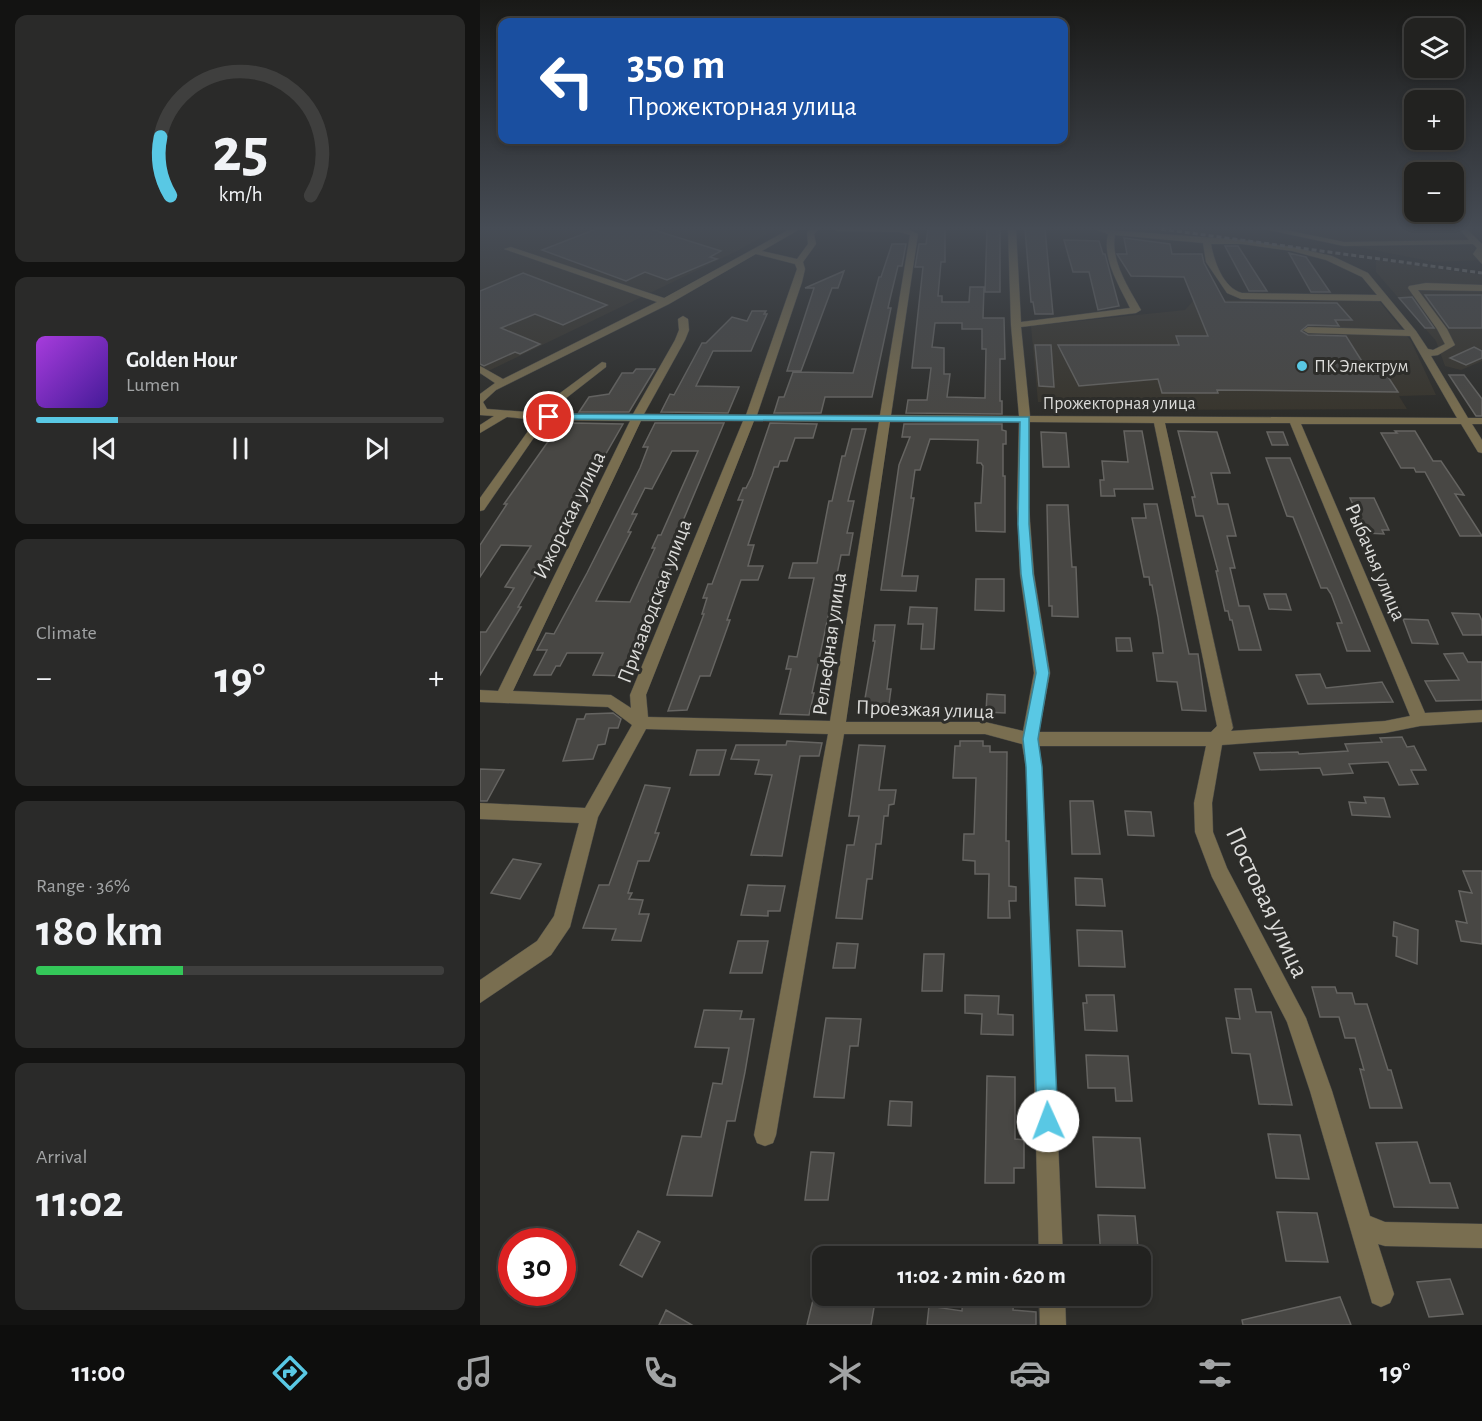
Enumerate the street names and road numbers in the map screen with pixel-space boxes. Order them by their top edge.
street label: Прожекторная улица [1042,395,1196,413]
street label: Ижорская улица [530,448,610,582]
street label: Рыбачья улица [1341,500,1410,624]
street label: Призаводская улица [614,516,696,686]
street label: Рельефная улица [809,571,850,717]
street label: Проезжая улица [855,697,995,722]
street label: Постовая улица [1221,823,1313,982]

